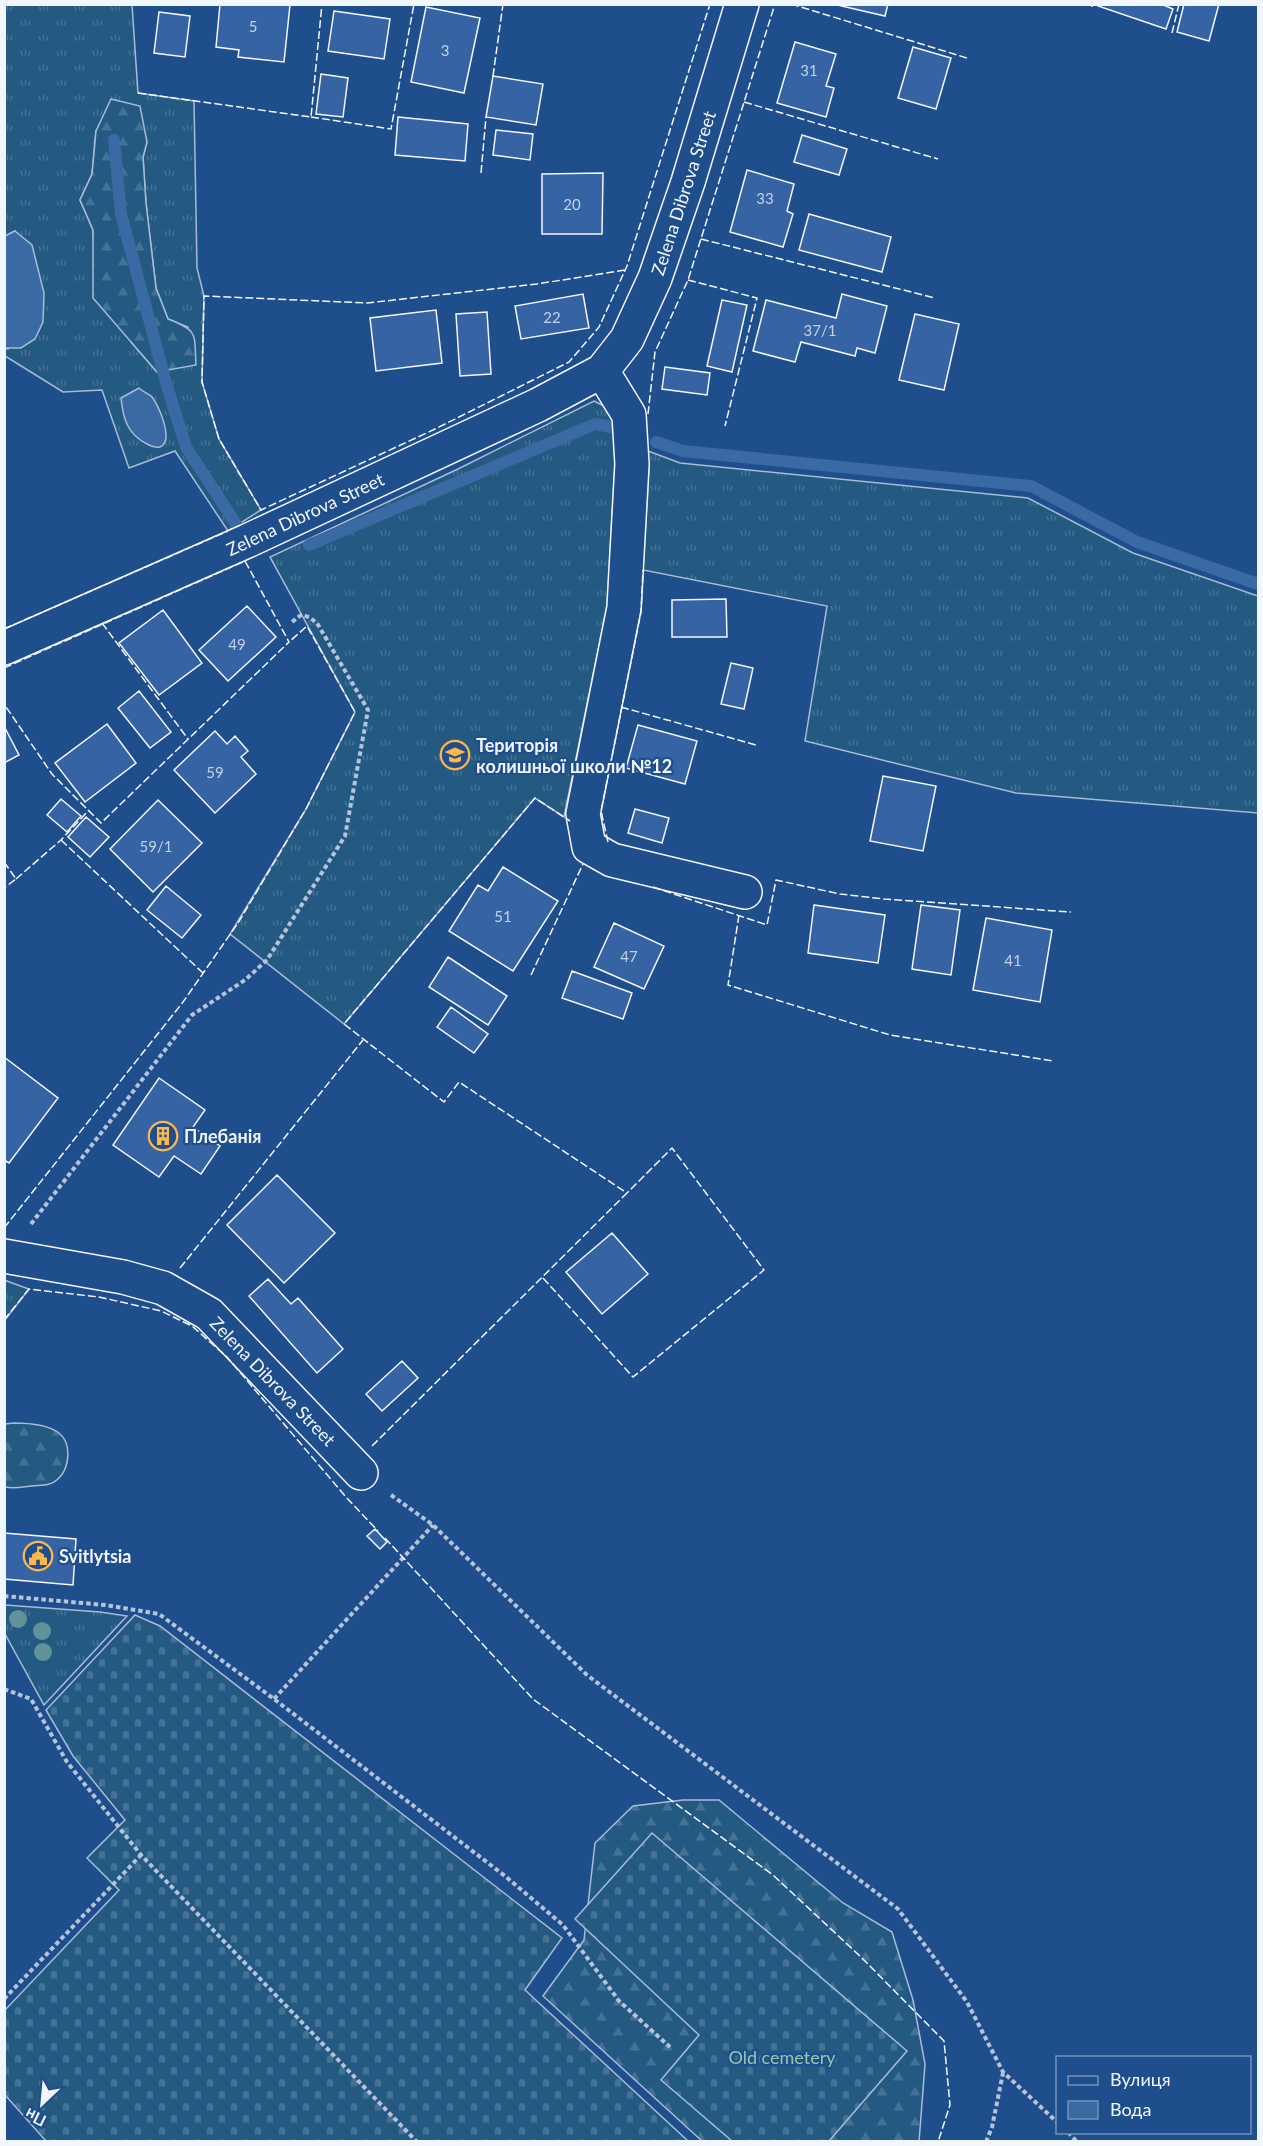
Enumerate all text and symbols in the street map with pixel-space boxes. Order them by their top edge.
house number: 5 [249,17,257,35]
house number: 3 [441,41,449,59]
house number: 31 [800,61,818,79]
street label: Zelena Dibrova Street [646,108,720,278]
house number: 33 [756,189,774,207]
house number: 20 [563,195,581,213]
house number: 22 [543,308,561,326]
house number: 37/1 [804,321,836,339]
street label: Zelena Dibrova Street [223,468,388,560]
house number: 49 [228,635,246,653]
place label: Територія колишньої школи №12 [476,734,672,777]
school or university icon: Територія колишньої школи №12 [439,739,471,771]
house number: 59 [206,763,224,781]
house number: 59/1 [140,837,172,855]
house number: 51 [494,907,512,925]
house number: 47 [620,947,638,965]
house number: 41 [1004,951,1022,969]
building icon: Плебанія [147,1120,179,1152]
place label: Плебанія [184,1125,261,1147]
street label: Zelena Dibrova Street [206,1312,341,1451]
public building icon: Svitlytsia [22,1540,54,1572]
place label: Svitlytsia [59,1545,132,1567]
park label: Old cemetery [728,2046,836,2068]
legend [1056,2056,1251,2134]
text: Вулиця [1110,2068,1171,2090]
north arrow [12,2074,72,2134]
text: Вода [1110,2098,1151,2120]
text: Пн [22,2105,49,2131]

